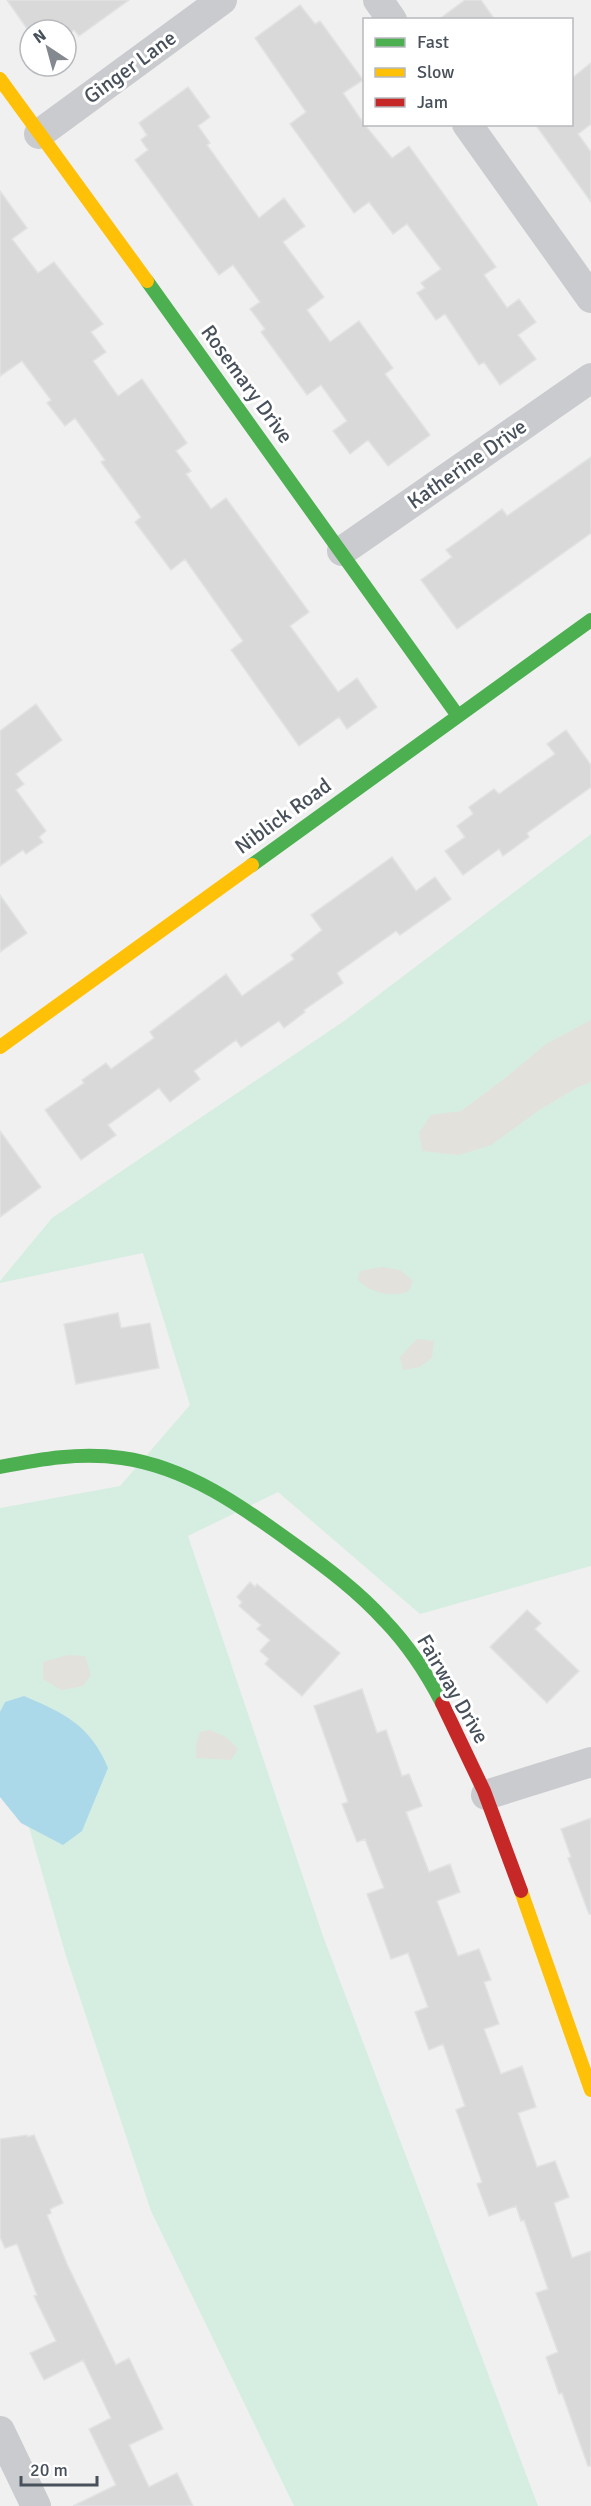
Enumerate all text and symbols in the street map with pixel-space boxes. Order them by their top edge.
north arrow [18,18,78,78]
legend [363,18,573,126]
text: N [29,25,50,48]
street label: Ginger Lane [79,25,181,109]
text: Fast [417,31,449,53]
text: Slow [417,61,454,83]
text: Jam [417,91,448,113]
street label: Rosemary Drive [195,320,299,448]
street label: Katherine Drive [402,413,532,515]
street label: Niblick Road [230,772,336,860]
street label: Fairway Drive [411,1630,495,1748]
scale bar [21,2449,98,2487]
text: 20 m [30,2459,68,2481]

